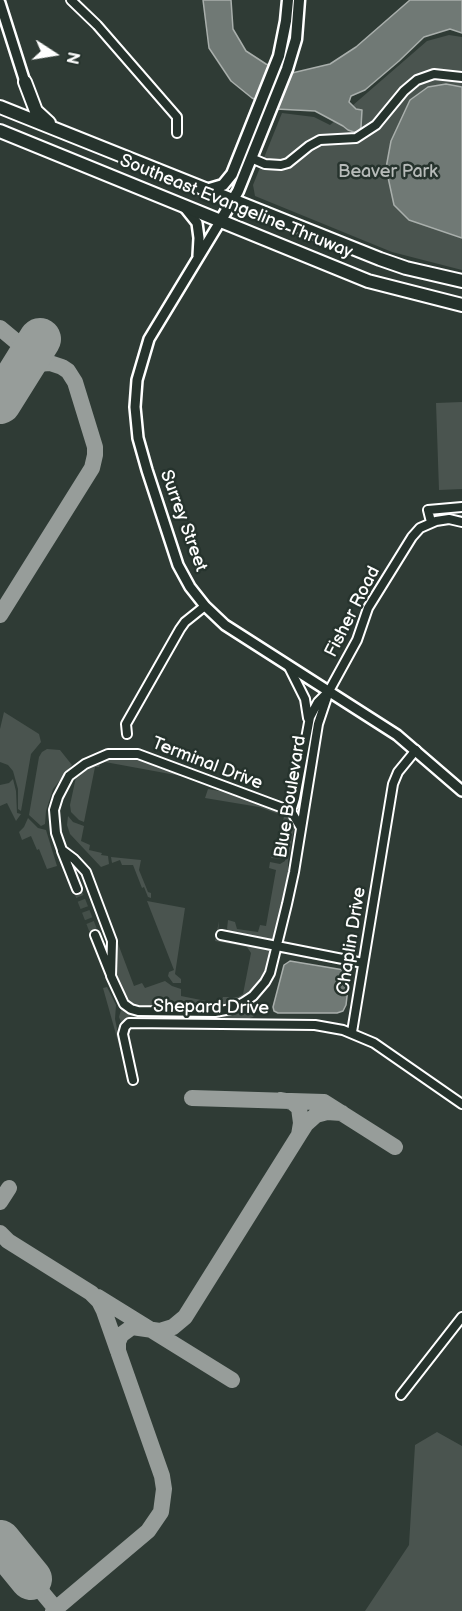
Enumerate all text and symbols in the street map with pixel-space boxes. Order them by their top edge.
north arrow [24,24,84,84]
text: N [62,50,83,66]
street label: Southeast Evangeline Thruway [116,150,356,264]
park label: Beaver Park [338,161,438,183]
street label: Surrey Street [155,467,211,575]
street label: Fisher Road [321,563,385,661]
street label: Terminal Drive [149,733,265,795]
street label: Blue Boulevard [271,734,311,860]
street label: Chaplin Drive [333,886,371,996]
street label: Shepard Drive [153,996,269,1020]

